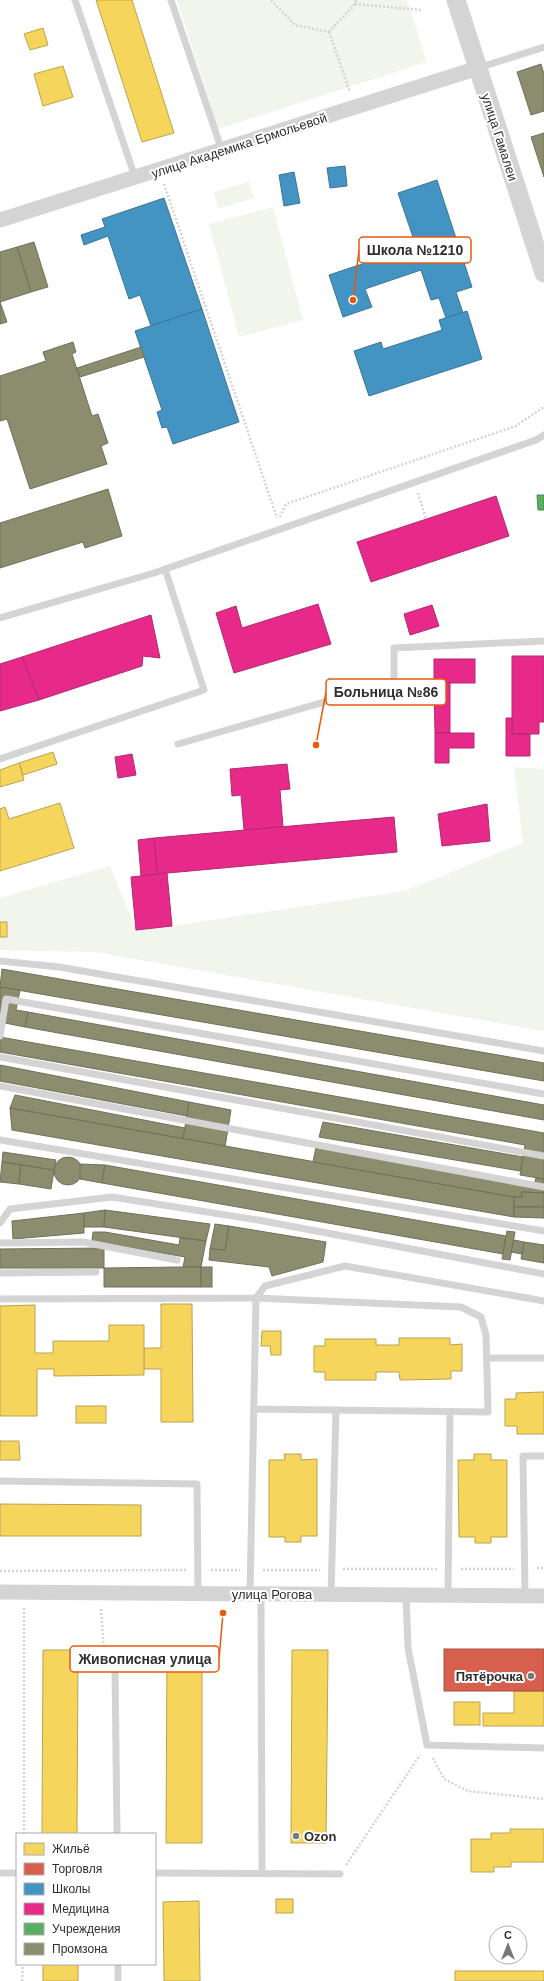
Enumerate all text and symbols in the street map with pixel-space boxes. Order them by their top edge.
street label: улица Гамалеи [478,91,521,183]
street label: улица Академика Ермольевой [149,110,329,181]
callout: Школа №1210 [359,237,471,263]
text: Школа №1210 [367,242,463,258]
callout: Больница №86 [326,679,446,705]
text: Больница №86 [334,684,438,700]
street label: улица Рогова [232,1587,313,1602]
callout: Живописная улица [70,1646,219,1672]
text: Живописная улица [77,1651,212,1667]
place label: Пятёрочка [456,1669,524,1684]
marker: Пятёрочка [526,1671,536,1681]
place label: Ozon [304,1829,337,1844]
marker: Ozon [291,1831,301,1841]
legend [16,1833,156,1965]
text: Жильё [52,1842,90,1856]
text: Торговля [52,1862,102,1876]
text: Школы [52,1882,90,1896]
text: Медицина [52,1902,109,1916]
text: Учреждения [52,1922,121,1936]
north arrow [488,1925,528,1965]
text: С [504,1929,512,1941]
text: Промзона [52,1942,108,1956]

